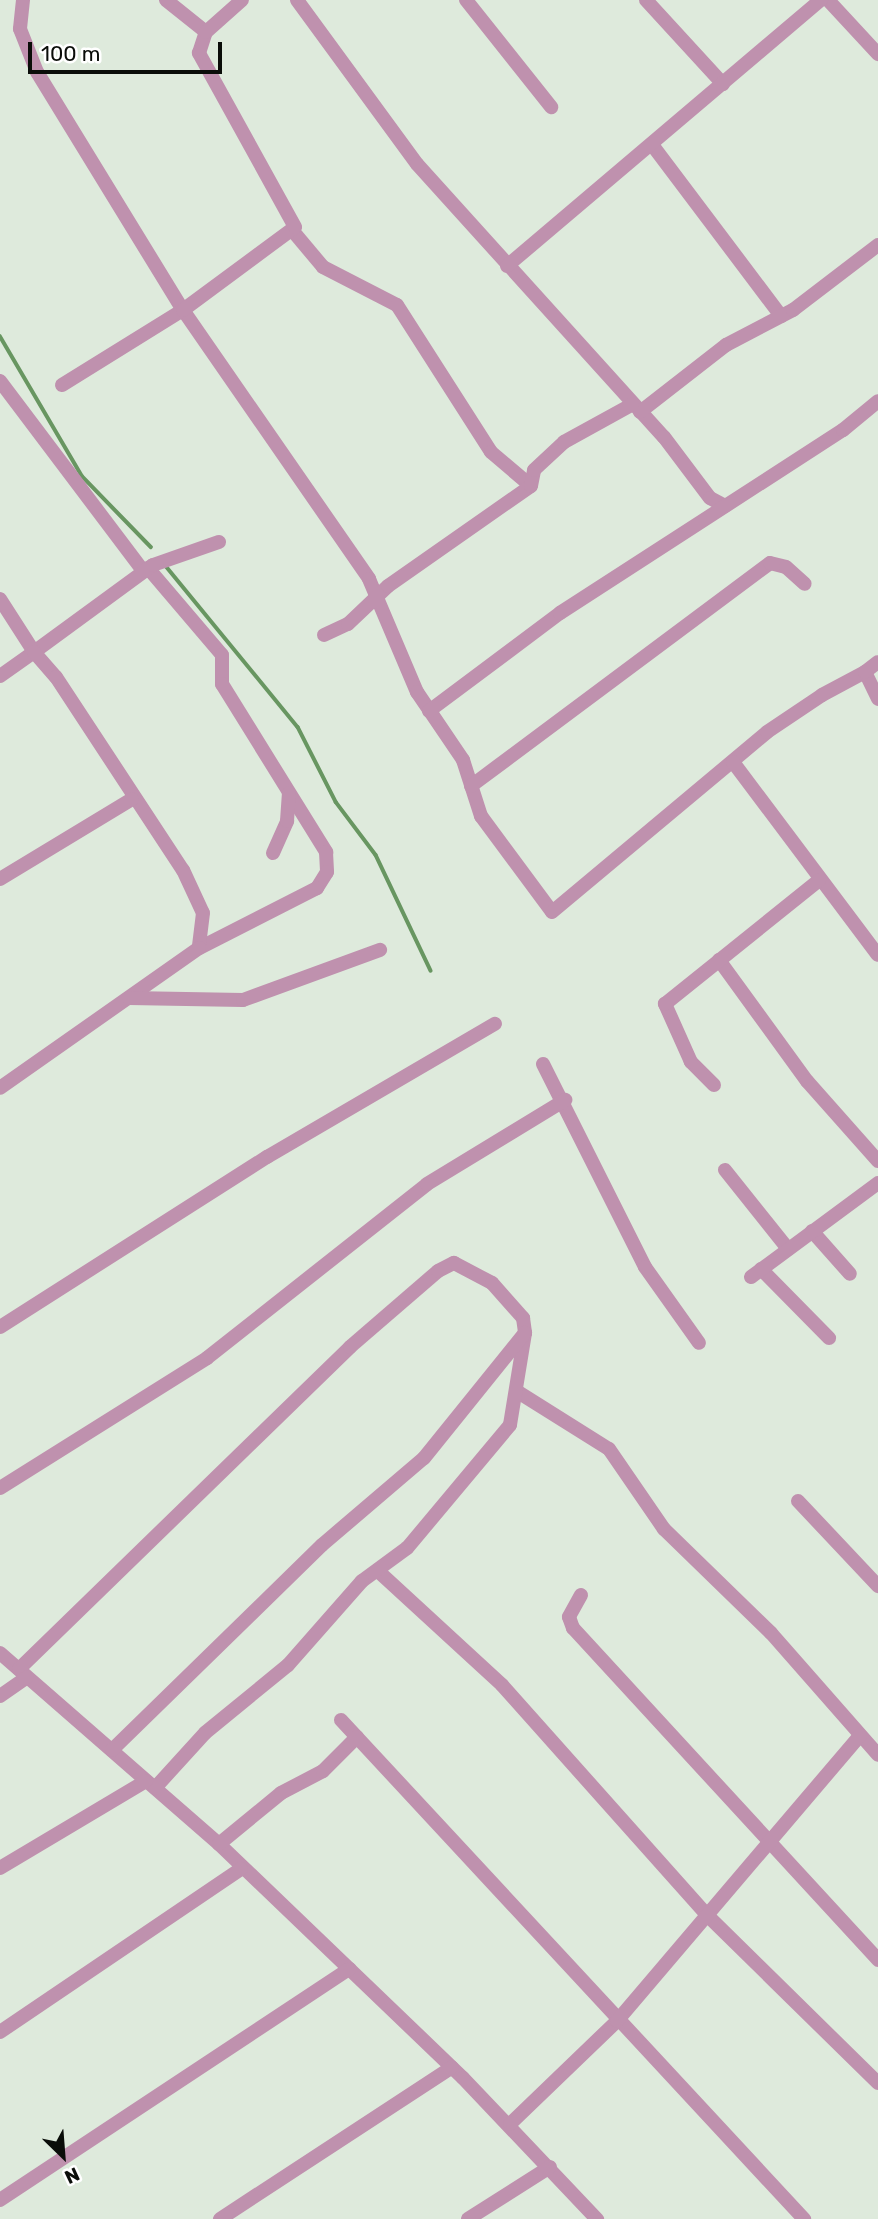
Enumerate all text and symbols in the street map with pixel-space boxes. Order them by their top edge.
scale bar [32,28,226,72]
text: 100 m [41,41,100,66]
north arrow [28,2121,98,2191]
text: N [61,2162,83,2189]

